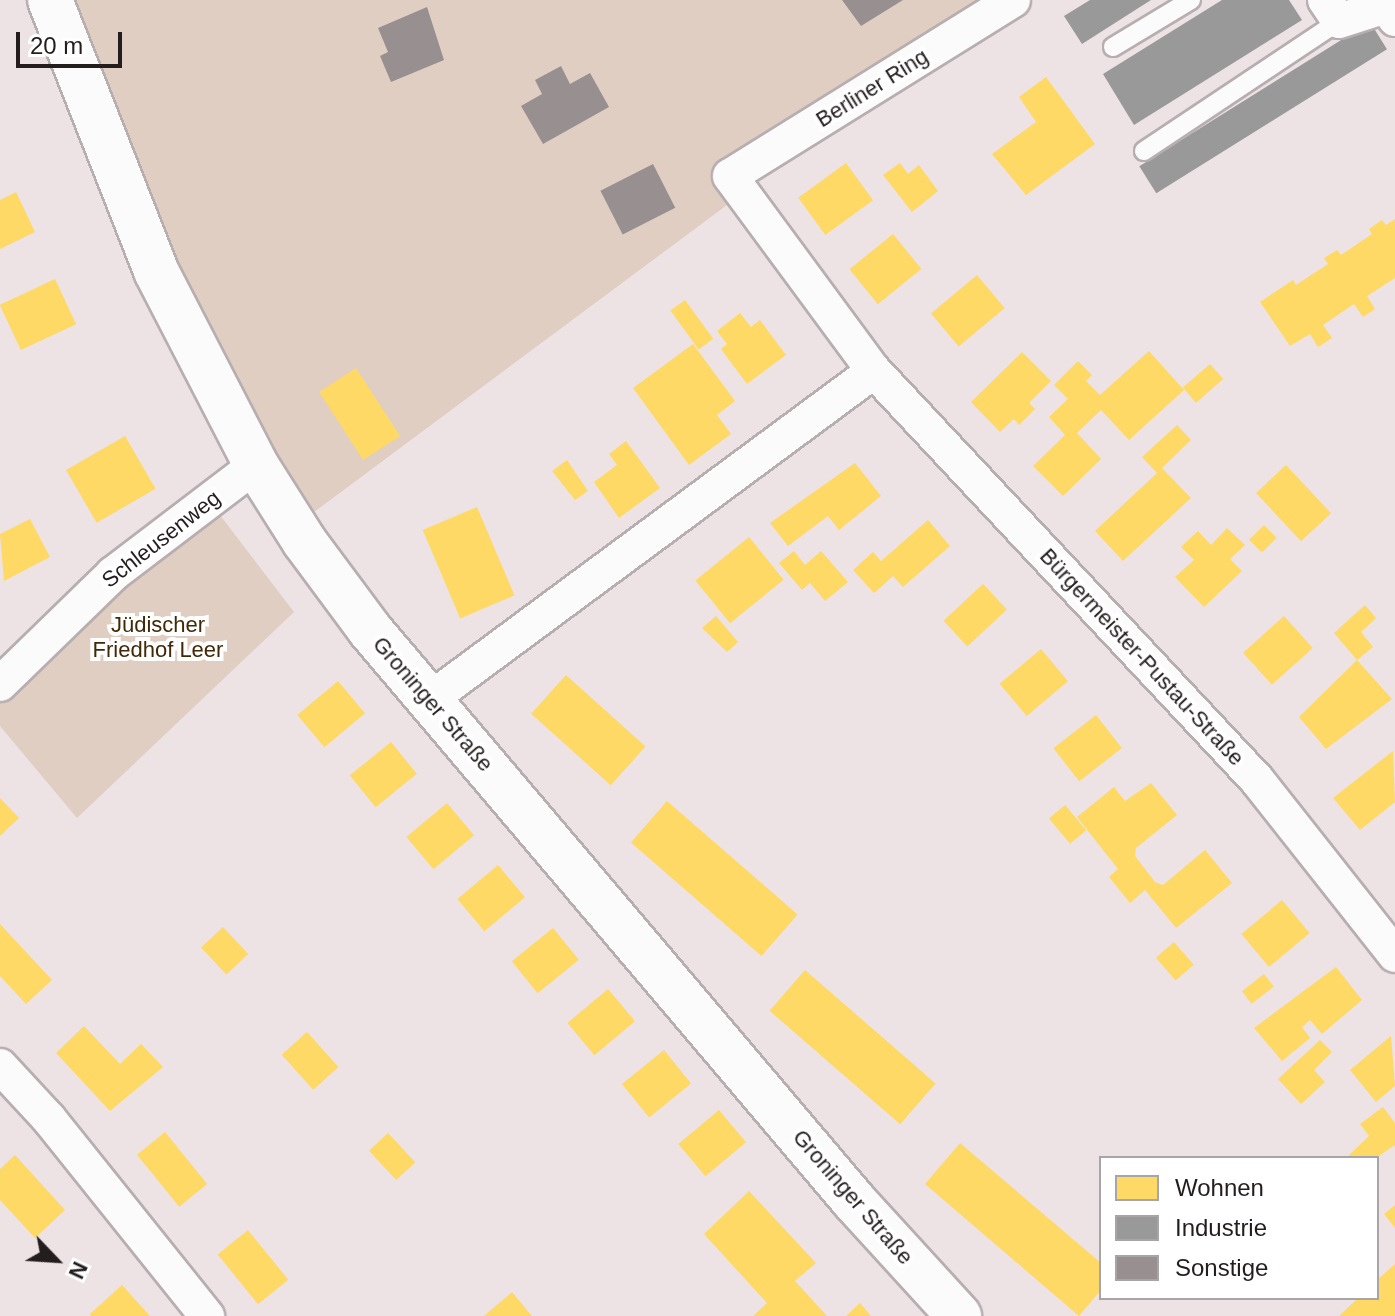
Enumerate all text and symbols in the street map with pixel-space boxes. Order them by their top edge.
scale bar [20,16,126,66]
text: 20 m [30,32,83,59]
street label: Berliner Ring [811,43,933,133]
street label: Schleusenweg [96,485,226,593]
street label: Bürgermeister-Pustau-Straße [1034,543,1250,771]
park label: Jüdischer Friedhof Leer [93,611,223,662]
street label: Groninger Straße [367,631,499,777]
street label: Groninger Straße [787,1124,919,1270]
legend [1099,1156,1379,1300]
text: Wohnen [1175,1174,1264,1201]
text: Industrie [1175,1214,1267,1241]
north arrow [16,1220,96,1300]
text: Sonstige [1175,1254,1268,1281]
text: N [64,1258,93,1283]

